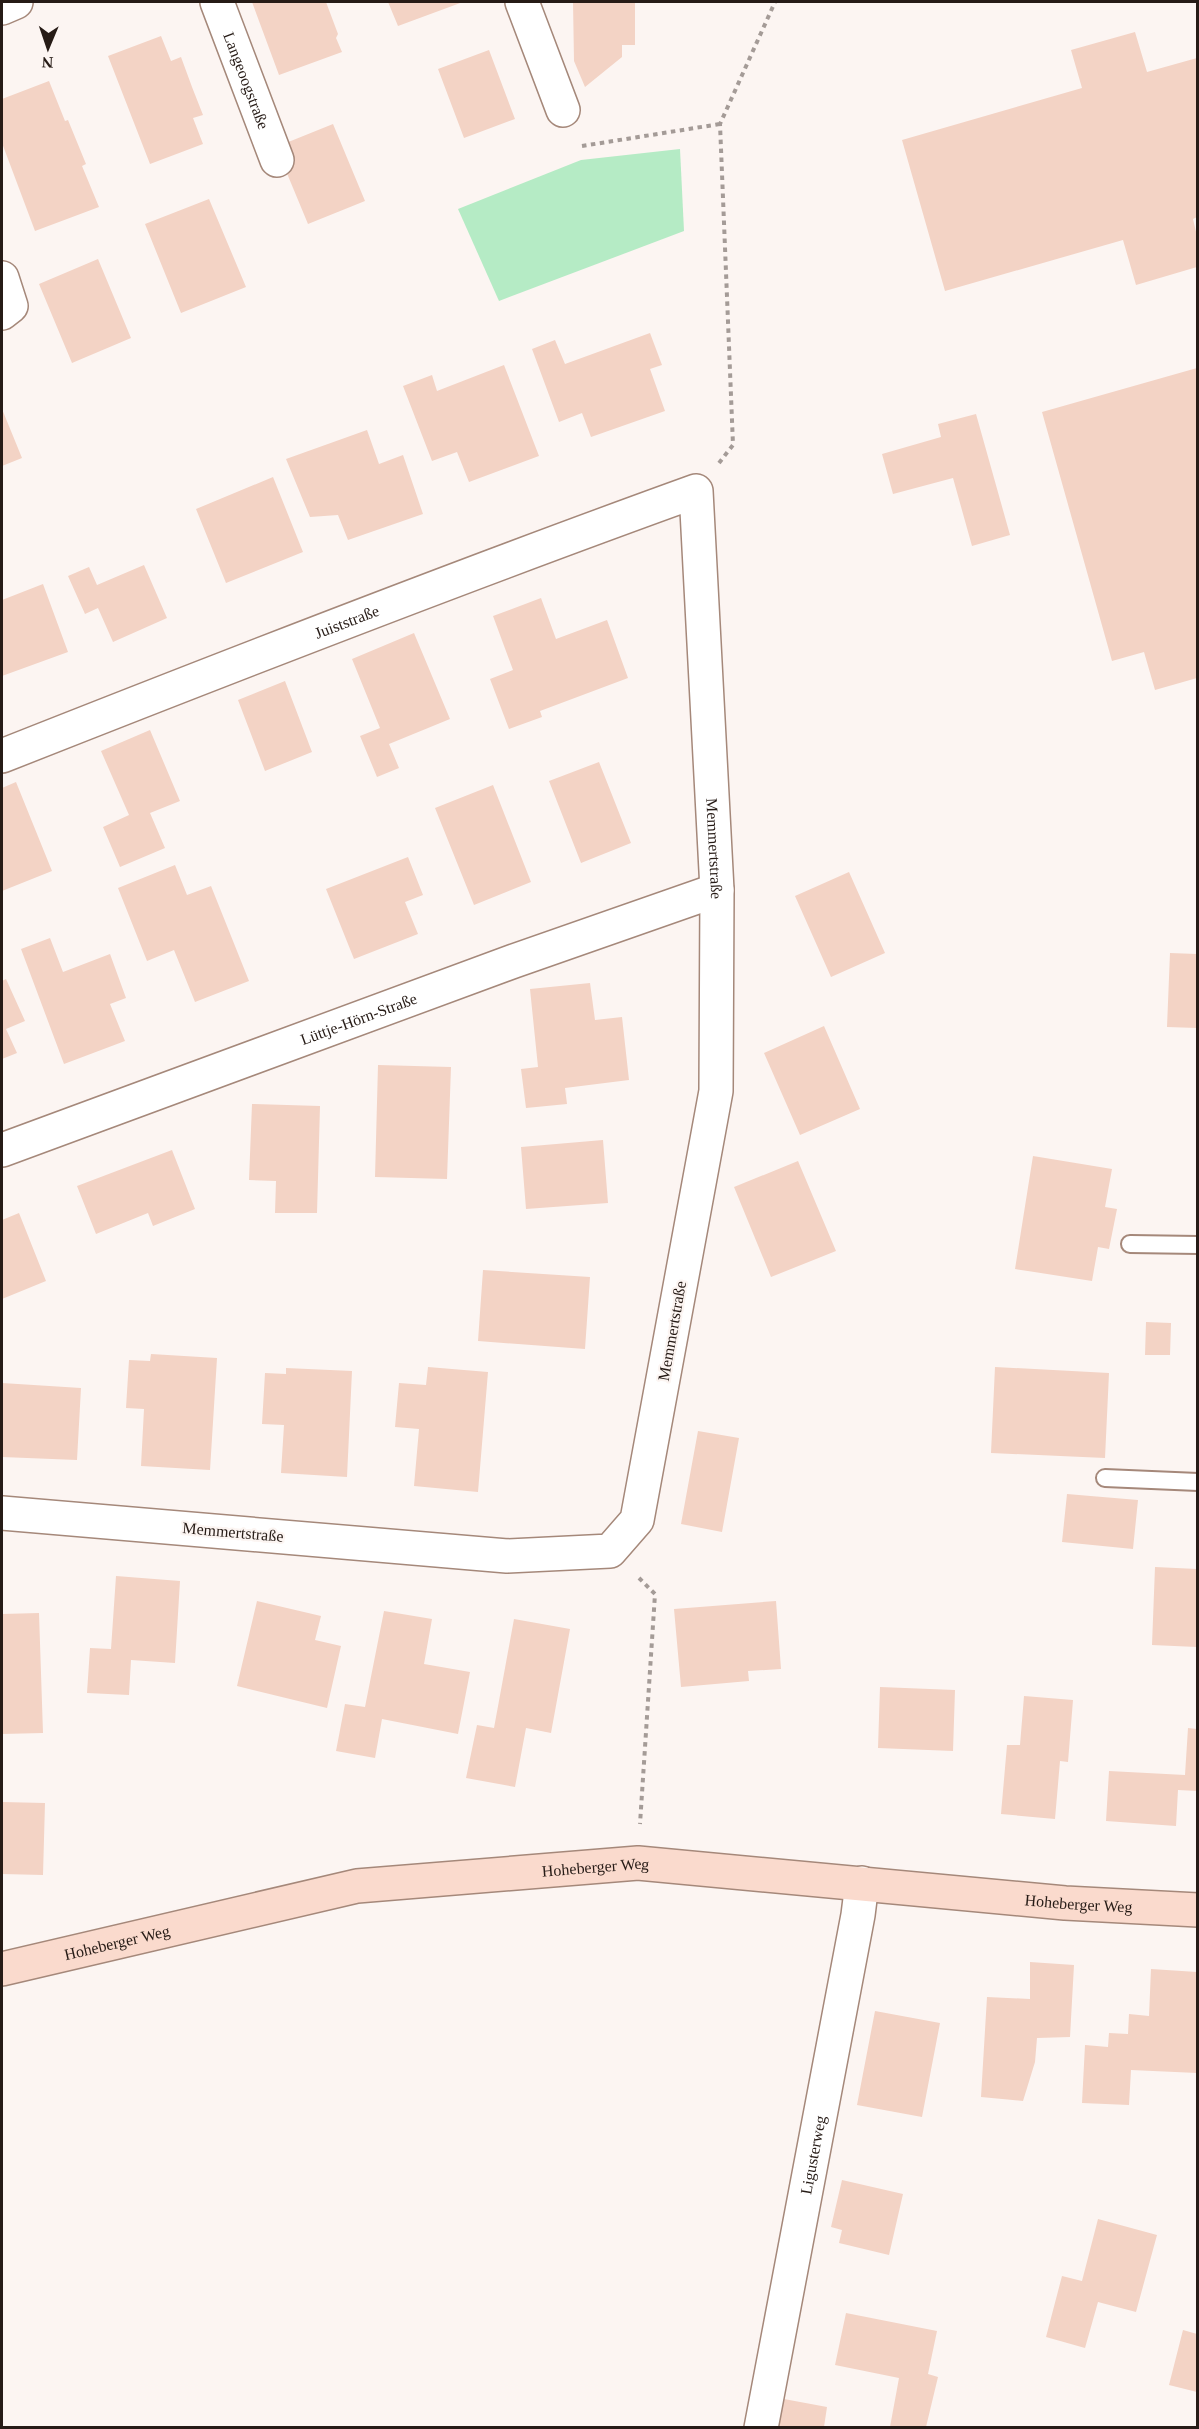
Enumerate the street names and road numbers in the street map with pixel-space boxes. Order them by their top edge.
street label: Langeoogstraße [221,30,273,131]
street label: Juiststraße [312,601,381,641]
street label: Memmertstraße [704,798,726,899]
street label: Lüttje-Hörn-Straße [298,989,419,1048]
street label: Memmertstraße [655,1280,689,1382]
street label: Memmertstraße [182,1519,284,1545]
street label: Hoheberger Weg [541,1854,650,1879]
street label: Hoheberger Weg [1024,1891,1133,1916]
street label: Hoheberger Weg [62,1922,172,1963]
street label: Ligusterweg [797,2114,829,2196]

